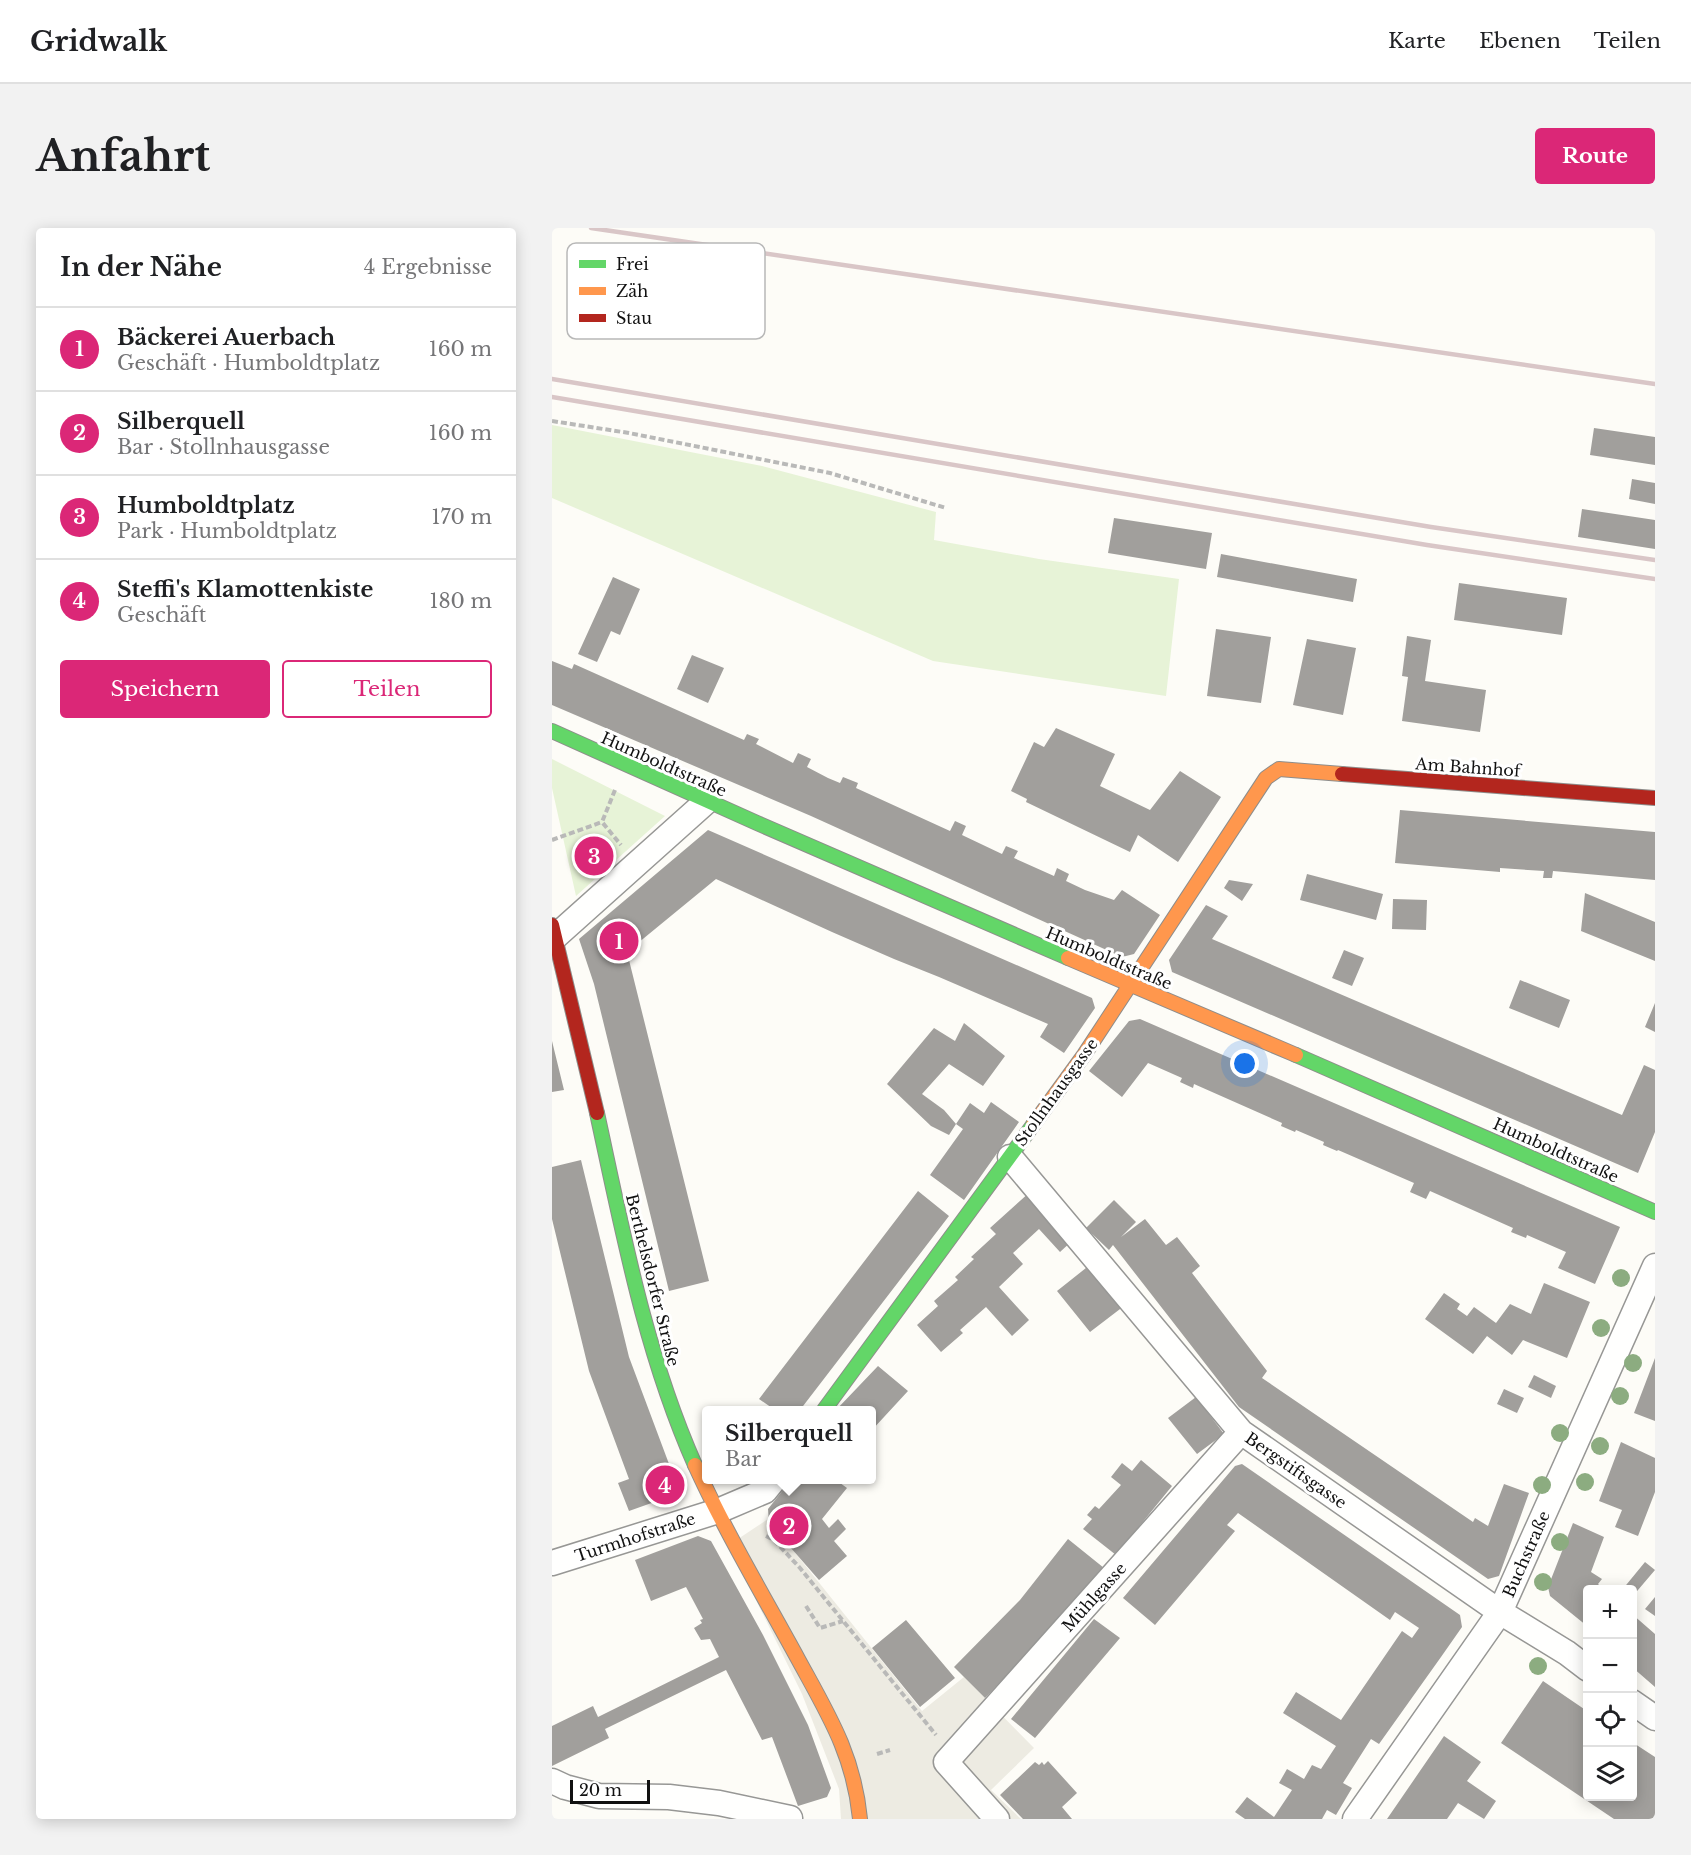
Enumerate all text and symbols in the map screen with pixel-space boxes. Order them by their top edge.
text: Gridwalk [30,24,167,59]
text: Karte [1388,28,1446,54]
text: Ebenen [1479,28,1561,54]
text: Teilen [1594,28,1661,54]
button: Route [1535,128,1655,184]
text: Anfahrt [36,130,210,182]
legend [567,243,765,339]
text: In der Nähe [60,251,222,283]
text: Frei [616,254,649,274]
text: 4 Ergebnisse [364,255,492,279]
text: Zäh [616,281,648,301]
text: Stau [616,308,652,328]
text: Bäckerei Auerbach [117,324,335,351]
text: 1 [75,337,84,361]
text: 160 m [429,337,492,361]
text: Geschäft · Humboldtplatz [117,351,380,375]
text: Silberquell [117,408,245,435]
text: 2 [73,421,86,445]
text: 160 m [429,421,492,445]
text: Bar · Stollnhausgasse [117,435,330,459]
text: Humboldtplatz [117,492,295,519]
text: 3 [73,505,86,529]
text: 170 m [432,505,492,529]
text: Park · Humboldtplatz [117,519,337,543]
text: Steffi's Klamottenkiste [117,576,373,603]
text: 4 [73,589,86,613]
text: 180 m [429,589,492,613]
text: Geschäft [117,603,206,627]
button: Speichern [60,660,270,718]
button: Teilen [282,660,492,718]
street label: Humboldtstraße [598,727,730,801]
street label: Am Bahnhof [1414,753,1524,781]
pin: 3 [574,834,614,878]
pin: 1 [600,918,638,964]
street label: Humboldtstraße [1043,922,1175,994]
street label: Stollnhausgasse [1010,1034,1102,1150]
your location [1230,1049,1259,1078]
street label: Humboldtstraße [1490,1113,1622,1187]
street label: Berthelsdorfer Straße [622,1192,684,1368]
popup [702,1406,876,1484]
text: Silberquell [725,1420,853,1447]
street label: Bergstiftsgasse [1241,1428,1351,1512]
text: Bar [725,1447,761,1471]
pin: 4 [646,1462,684,1508]
pin: 2 [770,1504,808,1548]
street label: Turmhofstraße [572,1508,698,1566]
street label: Buchstraße [1498,1508,1554,1600]
street label: Mühlgasse [1058,1558,1130,1636]
map controls [1583,1585,1637,1801]
button: + [1583,1585,1637,1639]
button: − [1583,1639,1637,1693]
button: locate [1583,1693,1637,1747]
button: layers [1583,1747,1637,1801]
scale bar [570,1777,650,1804]
text: 20 m [579,1780,622,1800]

